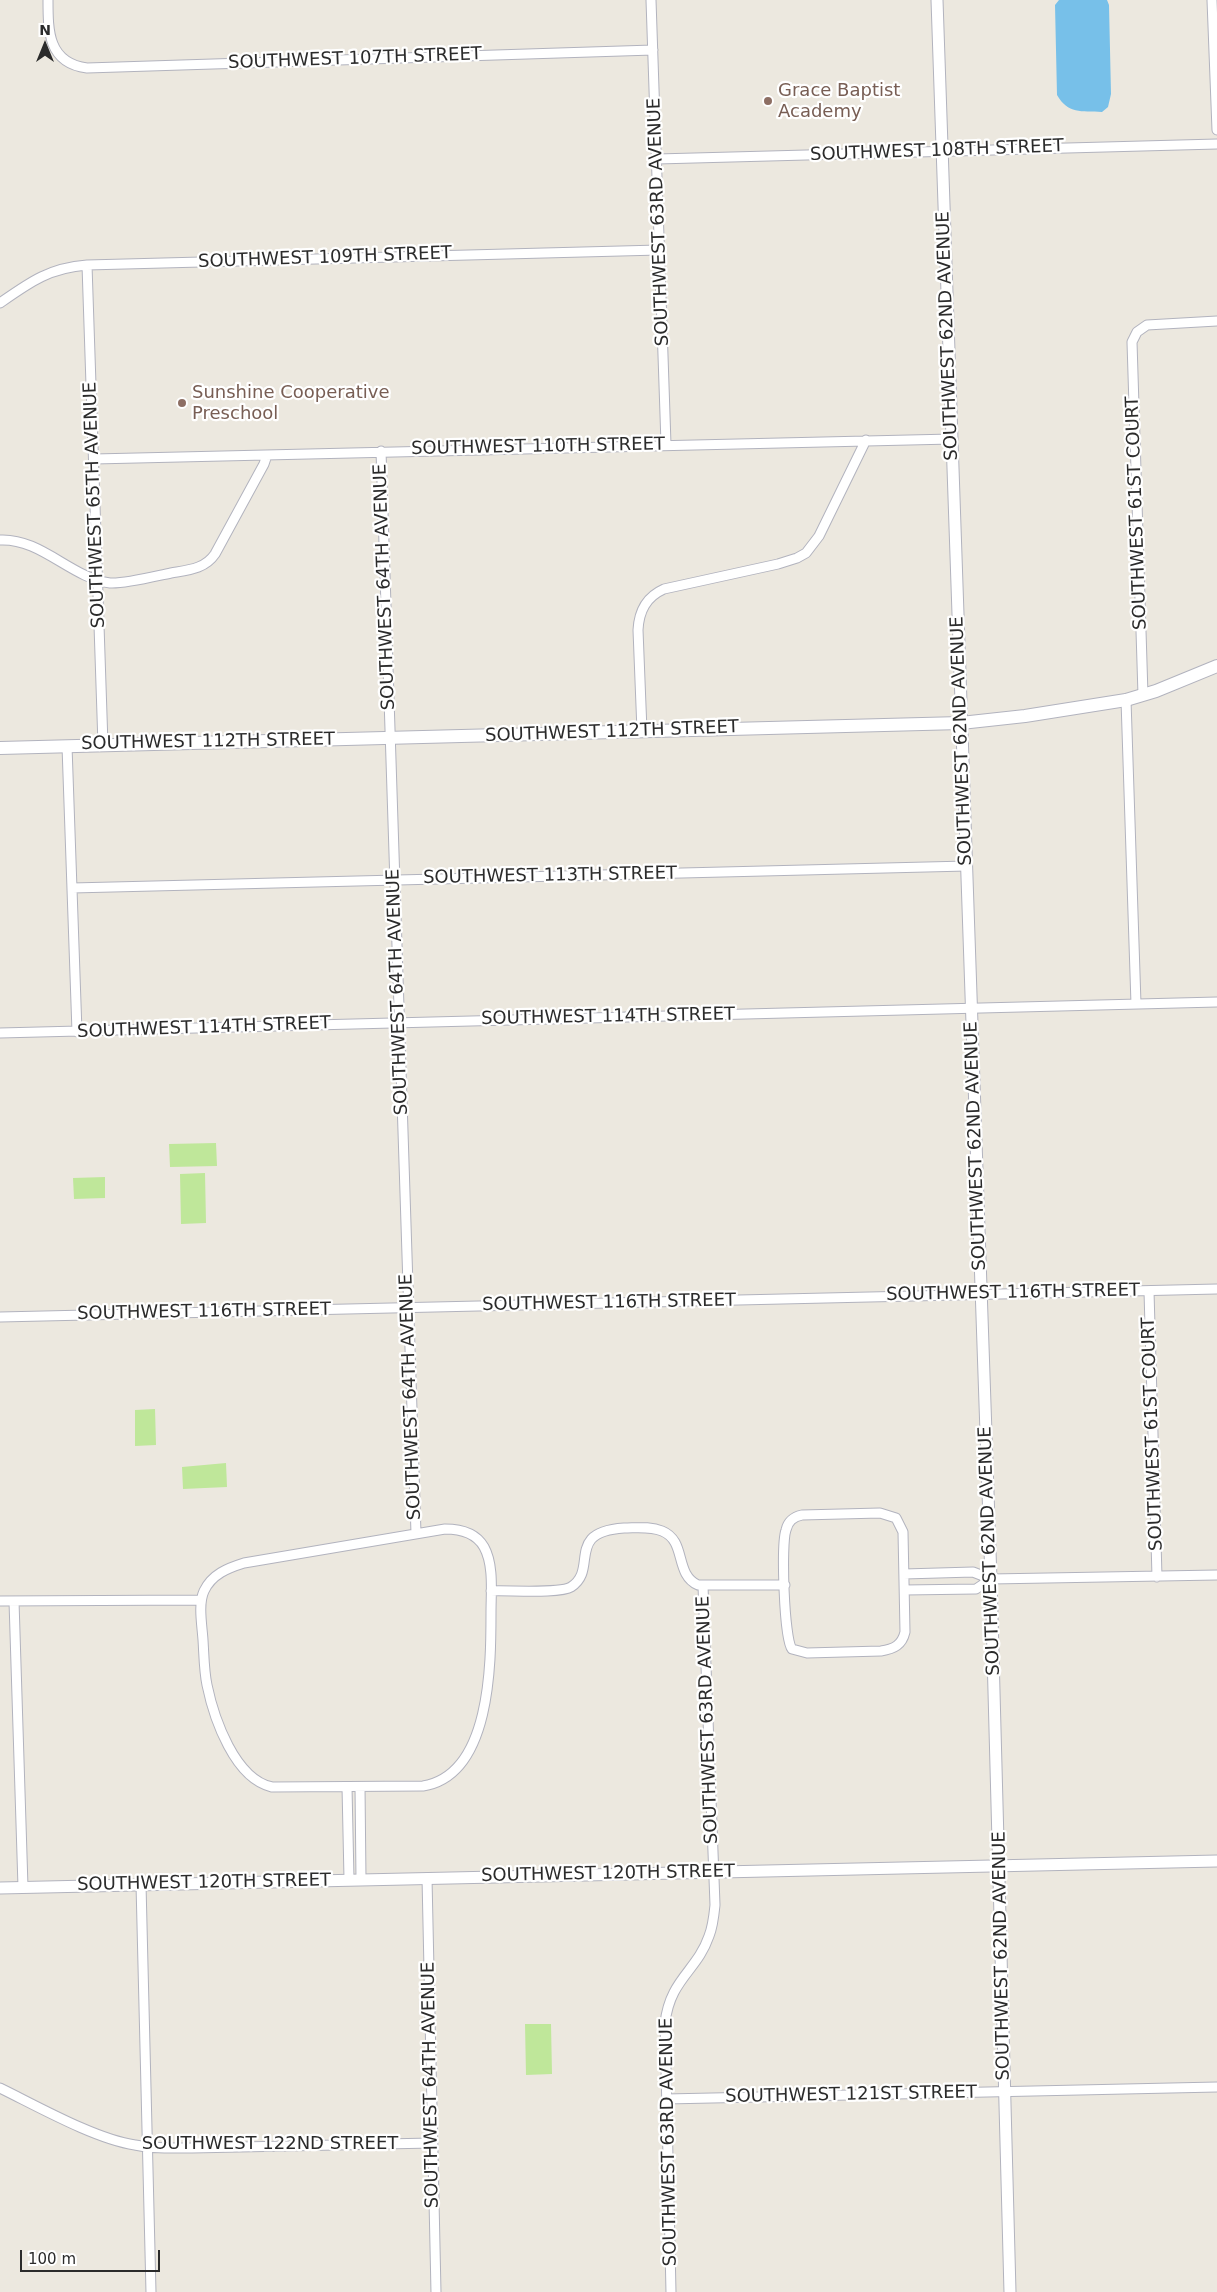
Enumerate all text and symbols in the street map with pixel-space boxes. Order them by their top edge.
north arrow [20,20,70,70]
text: N [39,22,51,38]
street label: SOUTHWEST 107TH STREET [228,44,482,74]
place label: Grace Baptist Academy [778,80,900,122]
marker: Grace Baptist Academy [762,95,774,107]
street label: SOUTHWEST 63RD AVENUE [644,97,674,347]
street label: SOUTHWEST 108TH STREET [810,136,1064,166]
street label: SOUTHWEST 62ND AVENUE [933,211,963,461]
street label: SOUTHWEST 109TH STREET [198,243,452,273]
street label: SOUTHWEST 65TH AVENUE [80,381,110,629]
place label: Sunshine Cooperative Preschool [192,382,390,424]
street label: SOUTHWEST 61ST COURT [1122,396,1152,630]
marker: Sunshine Cooperative Preschool [176,397,188,409]
street label: SOUTHWEST 110TH STREET [411,434,665,460]
street label: SOUTHWEST 64TH AVENUE [370,463,400,711]
street label: SOUTHWEST 62ND AVENUE [947,616,977,866]
street label: SOUTHWEST 112TH STREET [485,717,739,747]
street label: SOUTHWEST 112TH STREET [81,729,335,755]
street label: SOUTHWEST 113TH STREET [423,863,677,889]
street label: SOUTHWEST 64TH AVENUE [383,868,413,1116]
street label: SOUTHWEST 114TH STREET [481,1004,735,1030]
street label: SOUTHWEST 114TH STREET [77,1013,331,1043]
street label: SOUTHWEST 62ND AVENUE [961,1021,991,1271]
street label: SOUTHWEST 64TH AVENUE [396,1273,426,1521]
street label: SOUTHWEST 116TH STREET [886,1280,1140,1306]
street label: SOUTHWEST 116TH STREET [482,1290,736,1316]
street label: SOUTHWEST 116TH STREET [77,1299,331,1325]
street label: SOUTHWEST 61ST COURT [1138,1317,1168,1551]
street label: SOUTHWEST 62ND AVENUE [975,1426,1005,1676]
street label: SOUTHWEST 63RD AVENUE [693,1595,723,1845]
street label: SOUTHWEST 62ND AVENUE [989,1831,1015,2081]
street label: SOUTHWEST 120TH STREET [481,1861,735,1887]
street label: SOUTHWEST 120TH STREET [77,1870,331,1896]
street label: SOUTHWEST 64TH AVENUE [418,1962,444,2208]
street label: SOUTHWEST 63RD AVENUE [656,2018,682,2266]
street label: SOUTHWEST 121ST STREET [725,2082,977,2108]
street label: SOUTHWEST 122ND STREET [142,2133,398,2155]
scale bar [22,2240,162,2272]
text: 100 m [28,2250,76,2268]

